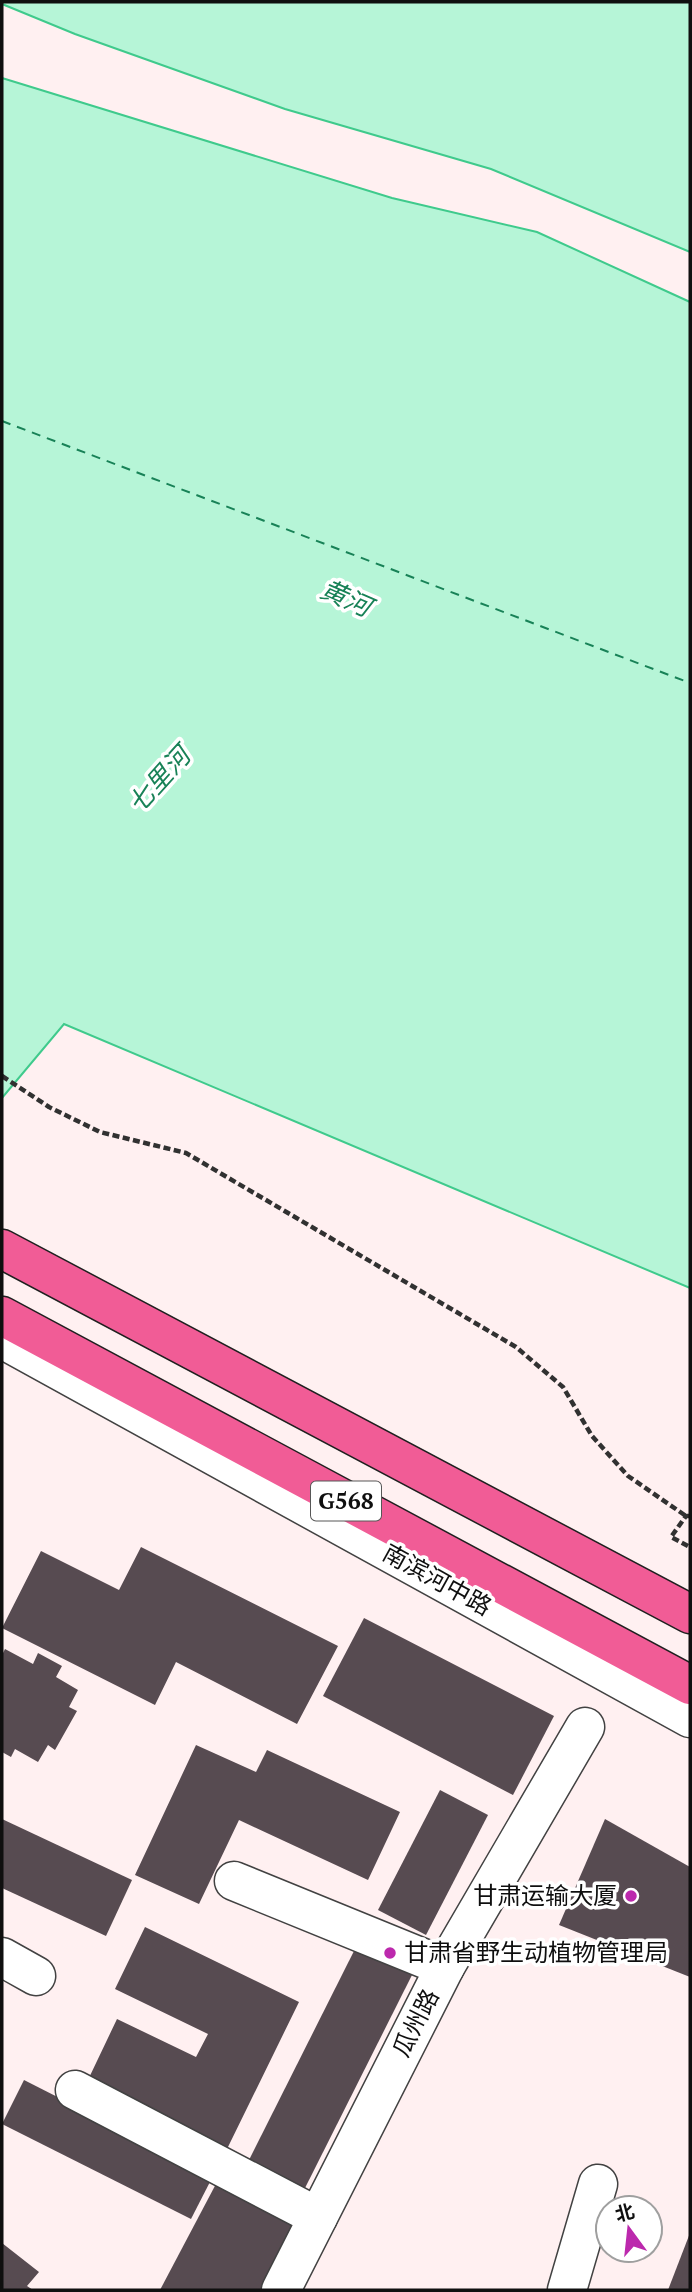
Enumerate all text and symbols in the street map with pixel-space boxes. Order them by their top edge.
water label: 黄河 [316,571,382,625]
water label: 七里河 [120,735,200,820]
road number: G568 [311,1482,381,1520]
street label: 南滨河中路 [377,1536,498,1622]
place label: 甘肃运输大厦 [473,1879,617,1911]
marker: 甘肃运输大厦 [623,1888,639,1904]
place label: 甘肃省野生动植物管理局 [404,1936,668,1968]
marker: 甘肃省野生动植物管理局 [382,1945,398,1961]
street label: 瓜州路 [385,1983,446,2062]
north arrow [594,2194,664,2264]
text: 北 [612,2198,637,2227]

